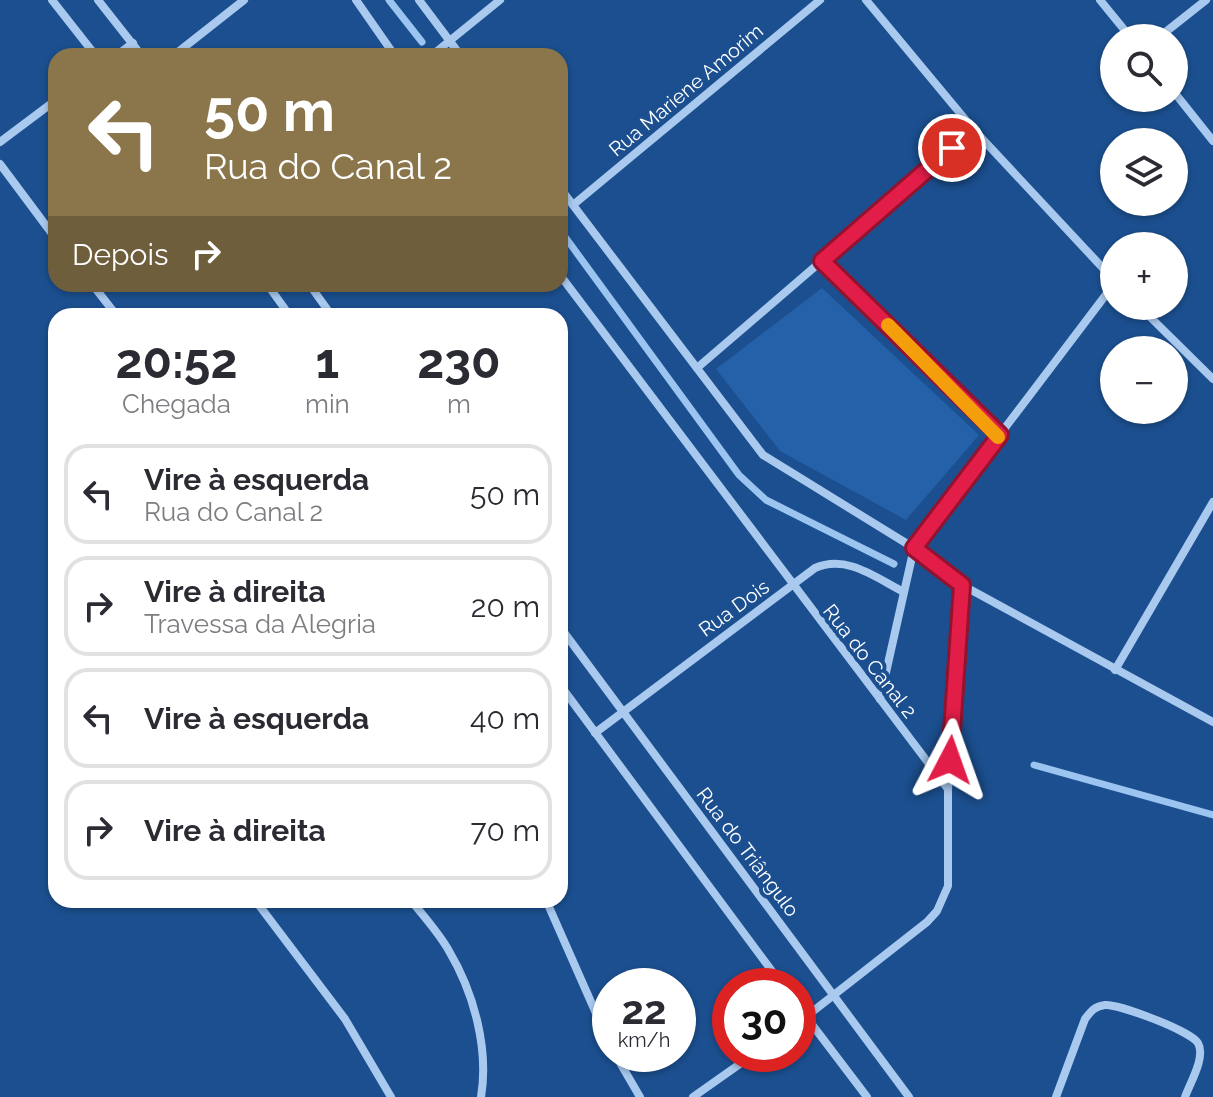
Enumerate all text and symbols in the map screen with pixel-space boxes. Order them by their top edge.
street label: Rua Mariene Amorim [604,19,768,161]
map controls [1100,24,1188,424]
button: search [1100,24,1188,112]
text: 50 m [204,78,335,144]
icon: left [72,80,176,184]
pin [918,114,986,182]
icon: arrive [930,126,974,170]
button: layers [1100,128,1188,216]
text: Rua do Canal 2 [204,145,452,187]
icon: right [184,232,228,276]
button: + [1100,232,1188,320]
text: Depois [72,237,168,272]
text: 20:52 [115,333,238,389]
text: 1 [315,333,339,389]
text: 230 [417,333,501,389]
button: − [1100,336,1188,424]
text: Chegada [122,389,231,419]
text: min [305,389,350,419]
text: m [447,389,471,419]
text: Vire à esquerda [144,462,369,497]
icon: left [76,472,120,516]
text: 50 m [470,477,540,512]
text: Rua do Canal 2 [144,497,323,527]
text: Vire à direita [144,574,326,609]
street label: Rua Dois [694,574,774,642]
icon: right [76,584,120,628]
text: 20 m [471,589,540,624]
street label: Rua do Canal 2 [818,599,922,723]
text: Travessa da Alegria [144,609,376,639]
icon: left [76,696,120,740]
text: Vire à esquerda [144,701,369,736]
text: 40 m [470,701,540,736]
position arrow [908,718,992,802]
street label: Rua do Triângulo [692,783,804,921]
icon: right [76,808,120,852]
text: Vire à direita [144,813,326,848]
text: 70 m [470,813,540,848]
speed limit sign: 30 [712,968,816,1072]
text: 22 [621,986,667,1033]
text: km/h [618,1028,670,1052]

